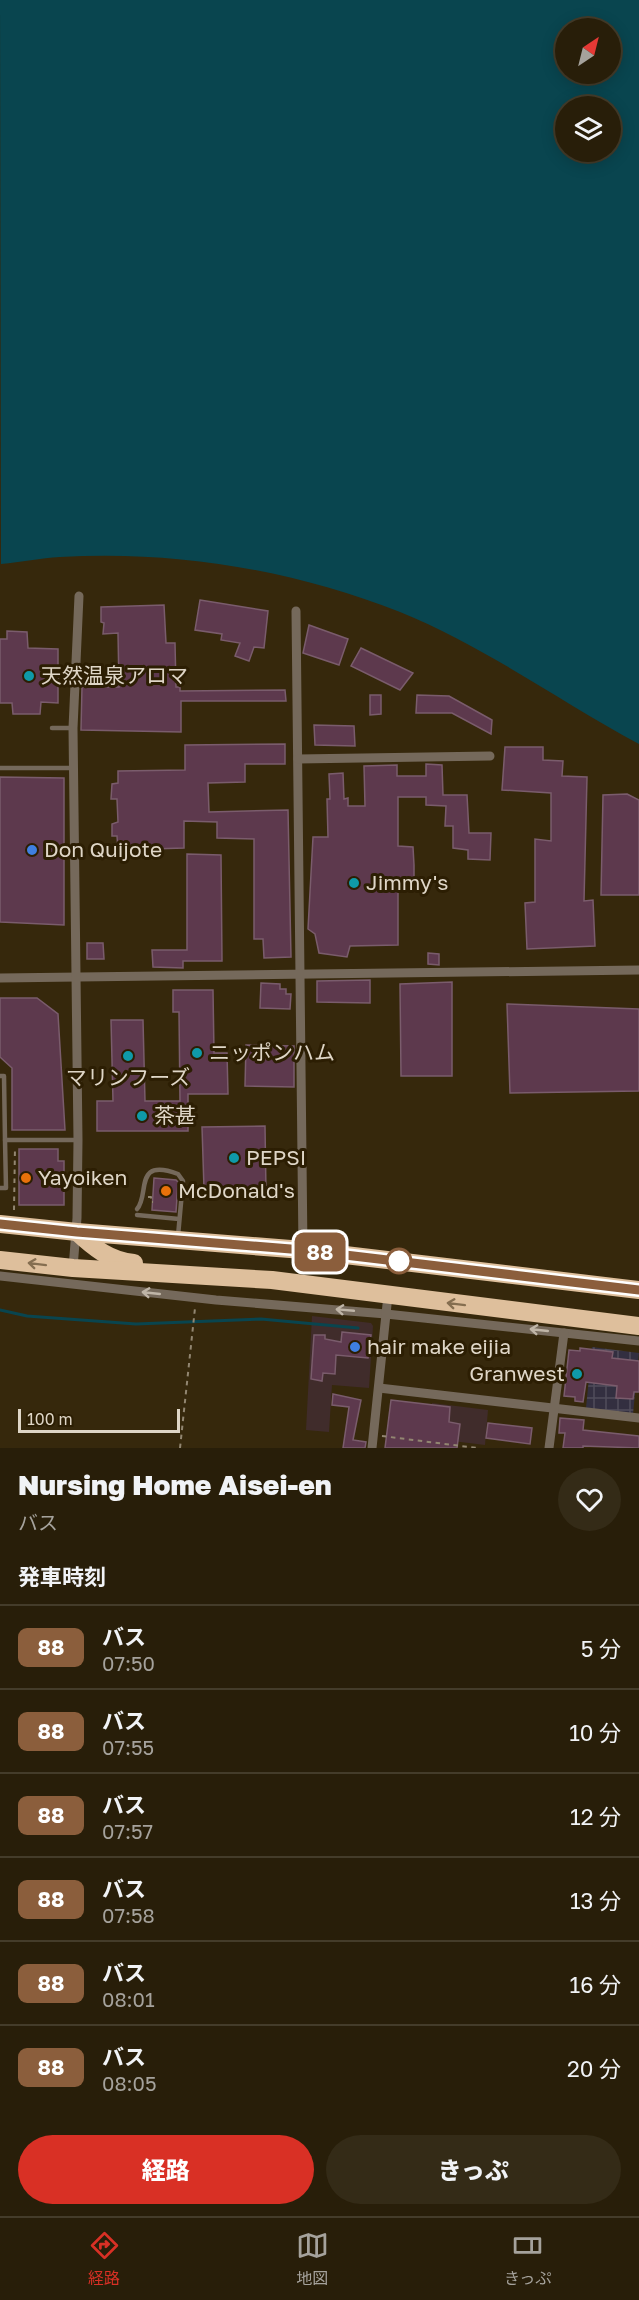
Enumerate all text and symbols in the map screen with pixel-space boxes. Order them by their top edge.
north arrow [555,18,621,84]
map controls [555,18,621,162]
button: layers [555,96,621,162]
place label: 天然温泉アロマ [41,662,188,688]
marker: 天然温泉アロマ [22,669,36,683]
place label: Don Quijote [44,836,162,862]
marker: Don Quijote [25,843,39,857]
place label: Jimmy's [366,869,448,895]
marker: Jimmy's [347,876,361,890]
place label: ニッポンハム [209,1039,335,1065]
marker: ニッポンハム [190,1046,204,1060]
marker: マリンフーズ [121,1049,135,1063]
place label: マリンフーズ [66,1064,190,1090]
place label: 茶甚 [154,1102,196,1128]
marker: 茶甚 [135,1109,149,1123]
place label: PEPSI [246,1144,306,1170]
marker: PEPSI [227,1151,241,1165]
place label: Yayoiken [38,1164,127,1190]
marker: Yayoiken [19,1171,33,1185]
place label: McDonald's [178,1177,295,1203]
marker: McDonald's [159,1184,173,1198]
line badge: 88 [293,1232,347,1272]
text: 88 [307,1239,333,1265]
unlabelled marker [386,1248,412,1274]
one-way arrow [27,1258,47,1269]
one-way arrow [141,1287,161,1298]
one-way arrow [447,1298,466,1309]
one-way arrow [336,1304,356,1315]
one-way arrow [530,1325,549,1336]
place label: hair make eijia [367,1333,511,1359]
marker: hair make eijia [348,1340,362,1354]
place label: Granwest [469,1360,565,1386]
marker: Granwest [570,1367,584,1381]
scale bar [18,1406,180,1434]
text: 100 m [27,1409,73,1429]
text: Nursing Home Aisei-en [18,1468,332,1501]
button: heart [558,1468,621,1531]
text: バス [18,1510,58,1534]
text: 発車時刻 [18,1563,106,1590]
text: バス [102,1623,146,1650]
text: 88 [38,1634,64,1660]
text: 5 分 [581,1635,621,1662]
text: 07:50 [102,1651,155,1675]
text: バス [102,1707,146,1734]
text: 88 [38,1718,64,1744]
text: 10 分 [569,1719,621,1746]
text: 07:55 [102,1735,154,1759]
text: バス [102,1791,146,1818]
text: 88 [38,1802,64,1828]
text: 12 分 [570,1803,621,1830]
text: 07:57 [102,1819,153,1843]
text: バス [102,1875,146,1902]
text: 88 [38,1886,64,1912]
text: 13 分 [570,1887,621,1914]
text: 07:58 [102,1903,155,1927]
text: バス [102,1959,146,1986]
text: 88 [38,1970,64,1996]
text: 16 分 [570,1971,621,1998]
text: 08:01 [102,1987,155,2011]
text: バス [102,2043,146,2070]
text: 88 [38,2054,64,2080]
text: 20 分 [567,2055,621,2082]
text: 08:05 [102,2071,157,2095]
button: 経路 [18,2135,314,2204]
button: きっぷ [326,2135,621,2204]
tab: 経路 [88,2229,121,2289]
tab: 地図 [296,2229,329,2289]
tab: きっぷ [504,2229,551,2289]

